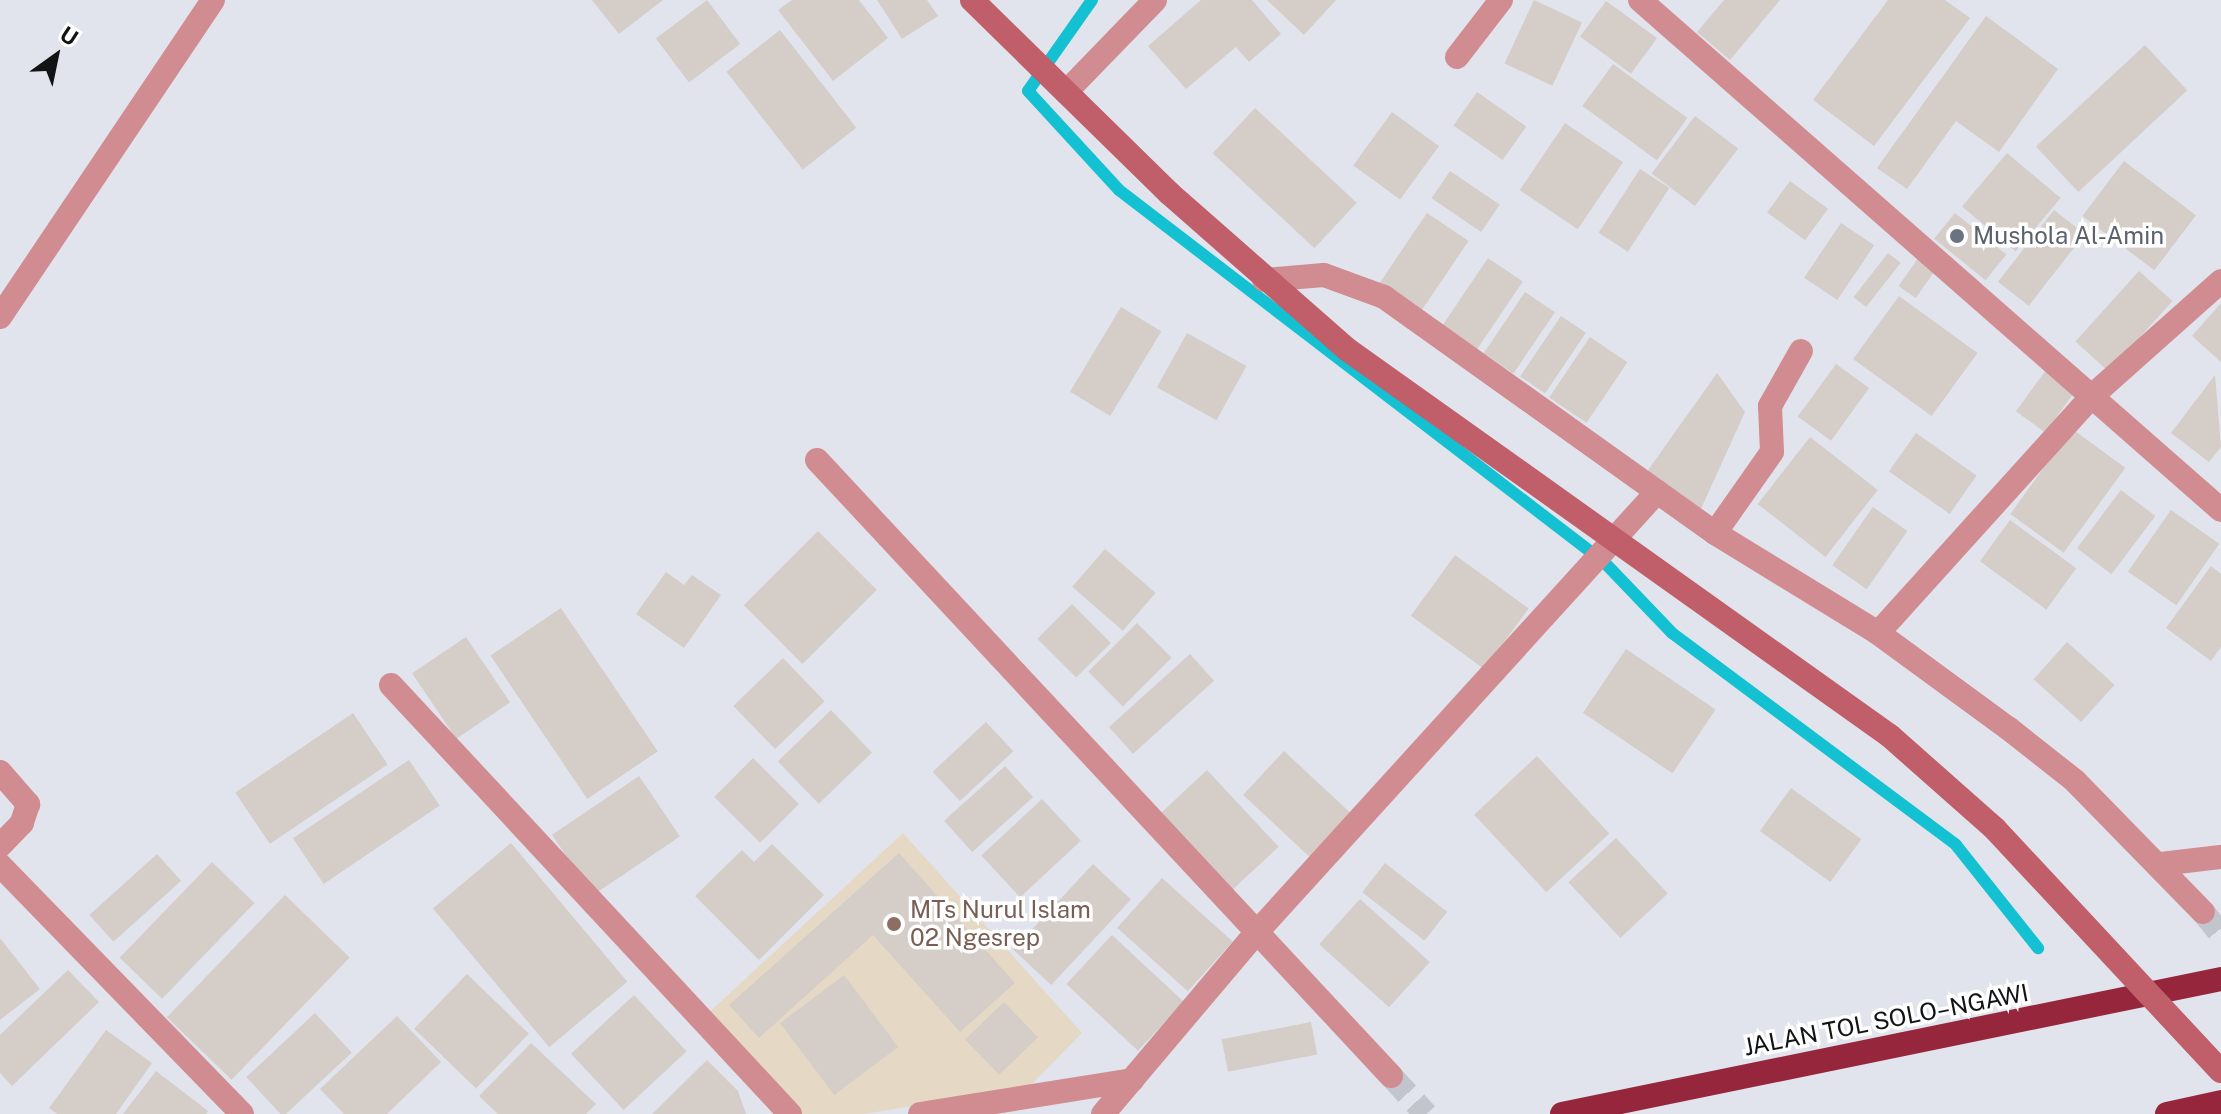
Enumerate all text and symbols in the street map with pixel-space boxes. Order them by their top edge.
north arrow [16,16,96,96]
text: U [55,21,83,51]
place label: Mushola Al-Amin [1973,222,2164,250]
marker: Mushola Al-Amin [1948,227,1966,245]
place label: MTs Nurul Islam 02 Ngesrep [910,896,1091,952]
marker: MTs Nurul Islam 02 Ngesrep [885,915,903,933]
street label: JALAN TOL SOLO–NGAWI [1741,978,2031,1062]

